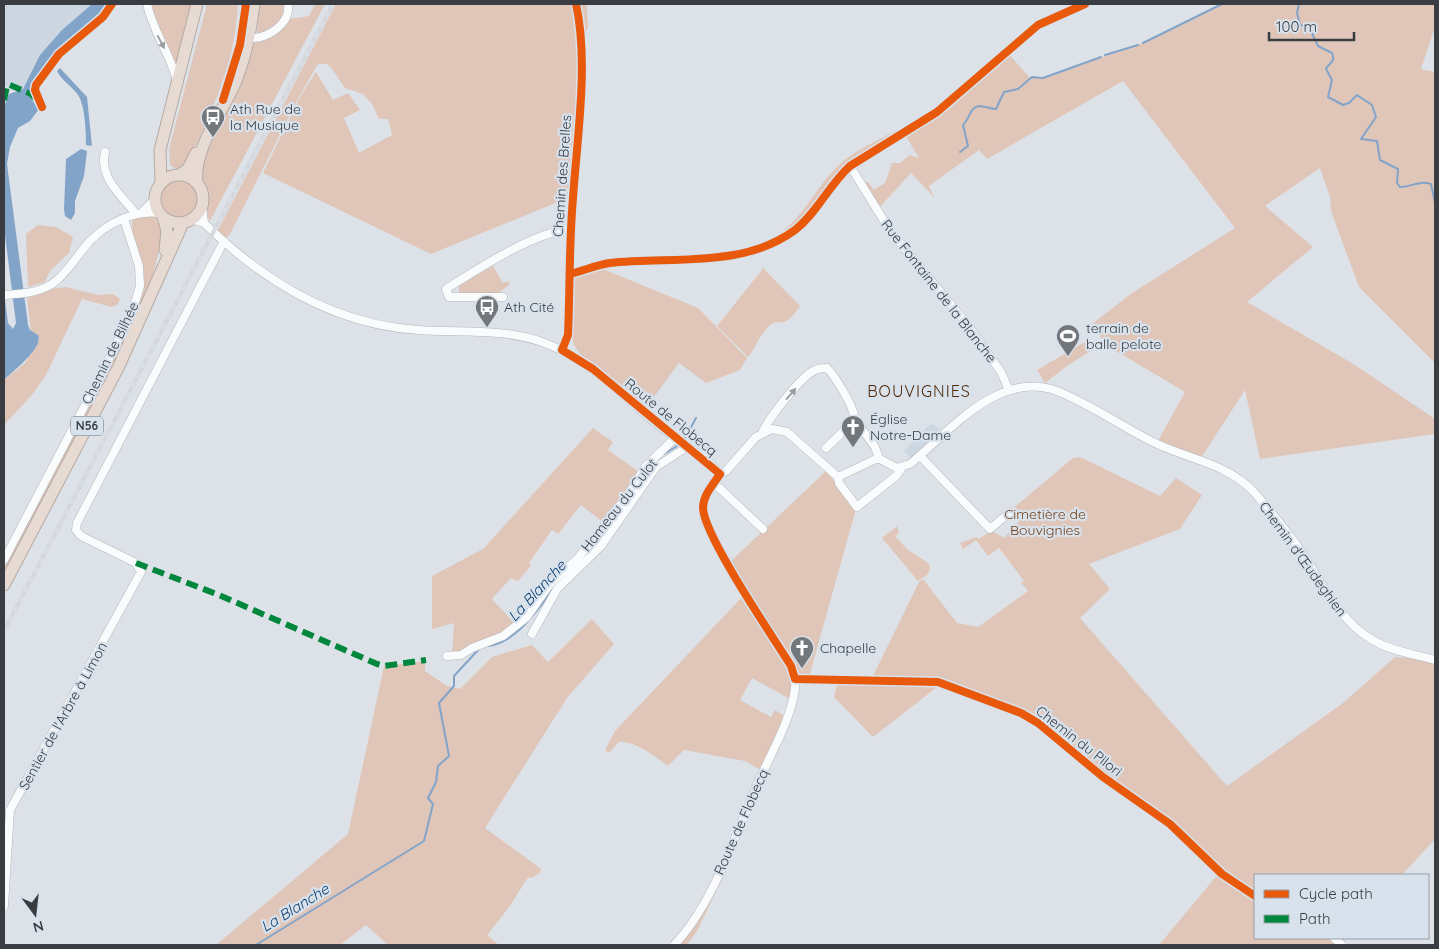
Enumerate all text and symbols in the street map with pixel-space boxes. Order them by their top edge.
scale bar [1269,10,1354,42]
text: 100 m [1276,17,1317,36]
one-way arrow [157,35,165,50]
place label: Ath Rue de la Musique [230,100,301,134]
bus stop icon: Ath Rue de la Musique [200,104,226,138]
street label: Chemin des Brelles [549,114,575,238]
street label: Rue Fontaine de la Blanche [877,216,1001,366]
bus stop icon: Ath Cité [474,294,500,328]
place label: Ath Cité [504,298,554,316]
street label: Chemin de Bilhée [77,299,143,407]
place label: terrain de balle pelote [1086,319,1162,353]
sports icon: terrain de balle pelote [1055,323,1081,357]
street label: Route de Flobecq [621,374,721,460]
district label: BOUVIGNIES [867,381,971,401]
one-way arrow [785,388,797,400]
place label: Église Notre-Dame [870,410,951,444]
church icon: Église Notre-Dame [840,414,866,448]
road number: N56 [71,416,103,436]
street label: Hameau du Culot [577,455,661,555]
street label: Chemin d'Œudeghien [1255,498,1351,620]
park label: Cimetière de Bouvignies [1004,505,1086,539]
water label: La Blanche [503,556,570,625]
church icon: Chapelle [789,635,815,669]
street label: Sentier de l'Arbre à Limon [15,639,111,793]
place label: Chapelle [820,639,876,657]
street label: Chemin du Pilori [1032,702,1126,780]
street label: Route de Flobecq [710,766,772,878]
legend [1254,874,1429,939]
water label: La Blanche [257,879,333,936]
text: Cycle path [1299,884,1373,903]
north arrow [10,889,60,939]
text: Path [1299,909,1331,928]
text: N [31,917,46,937]

